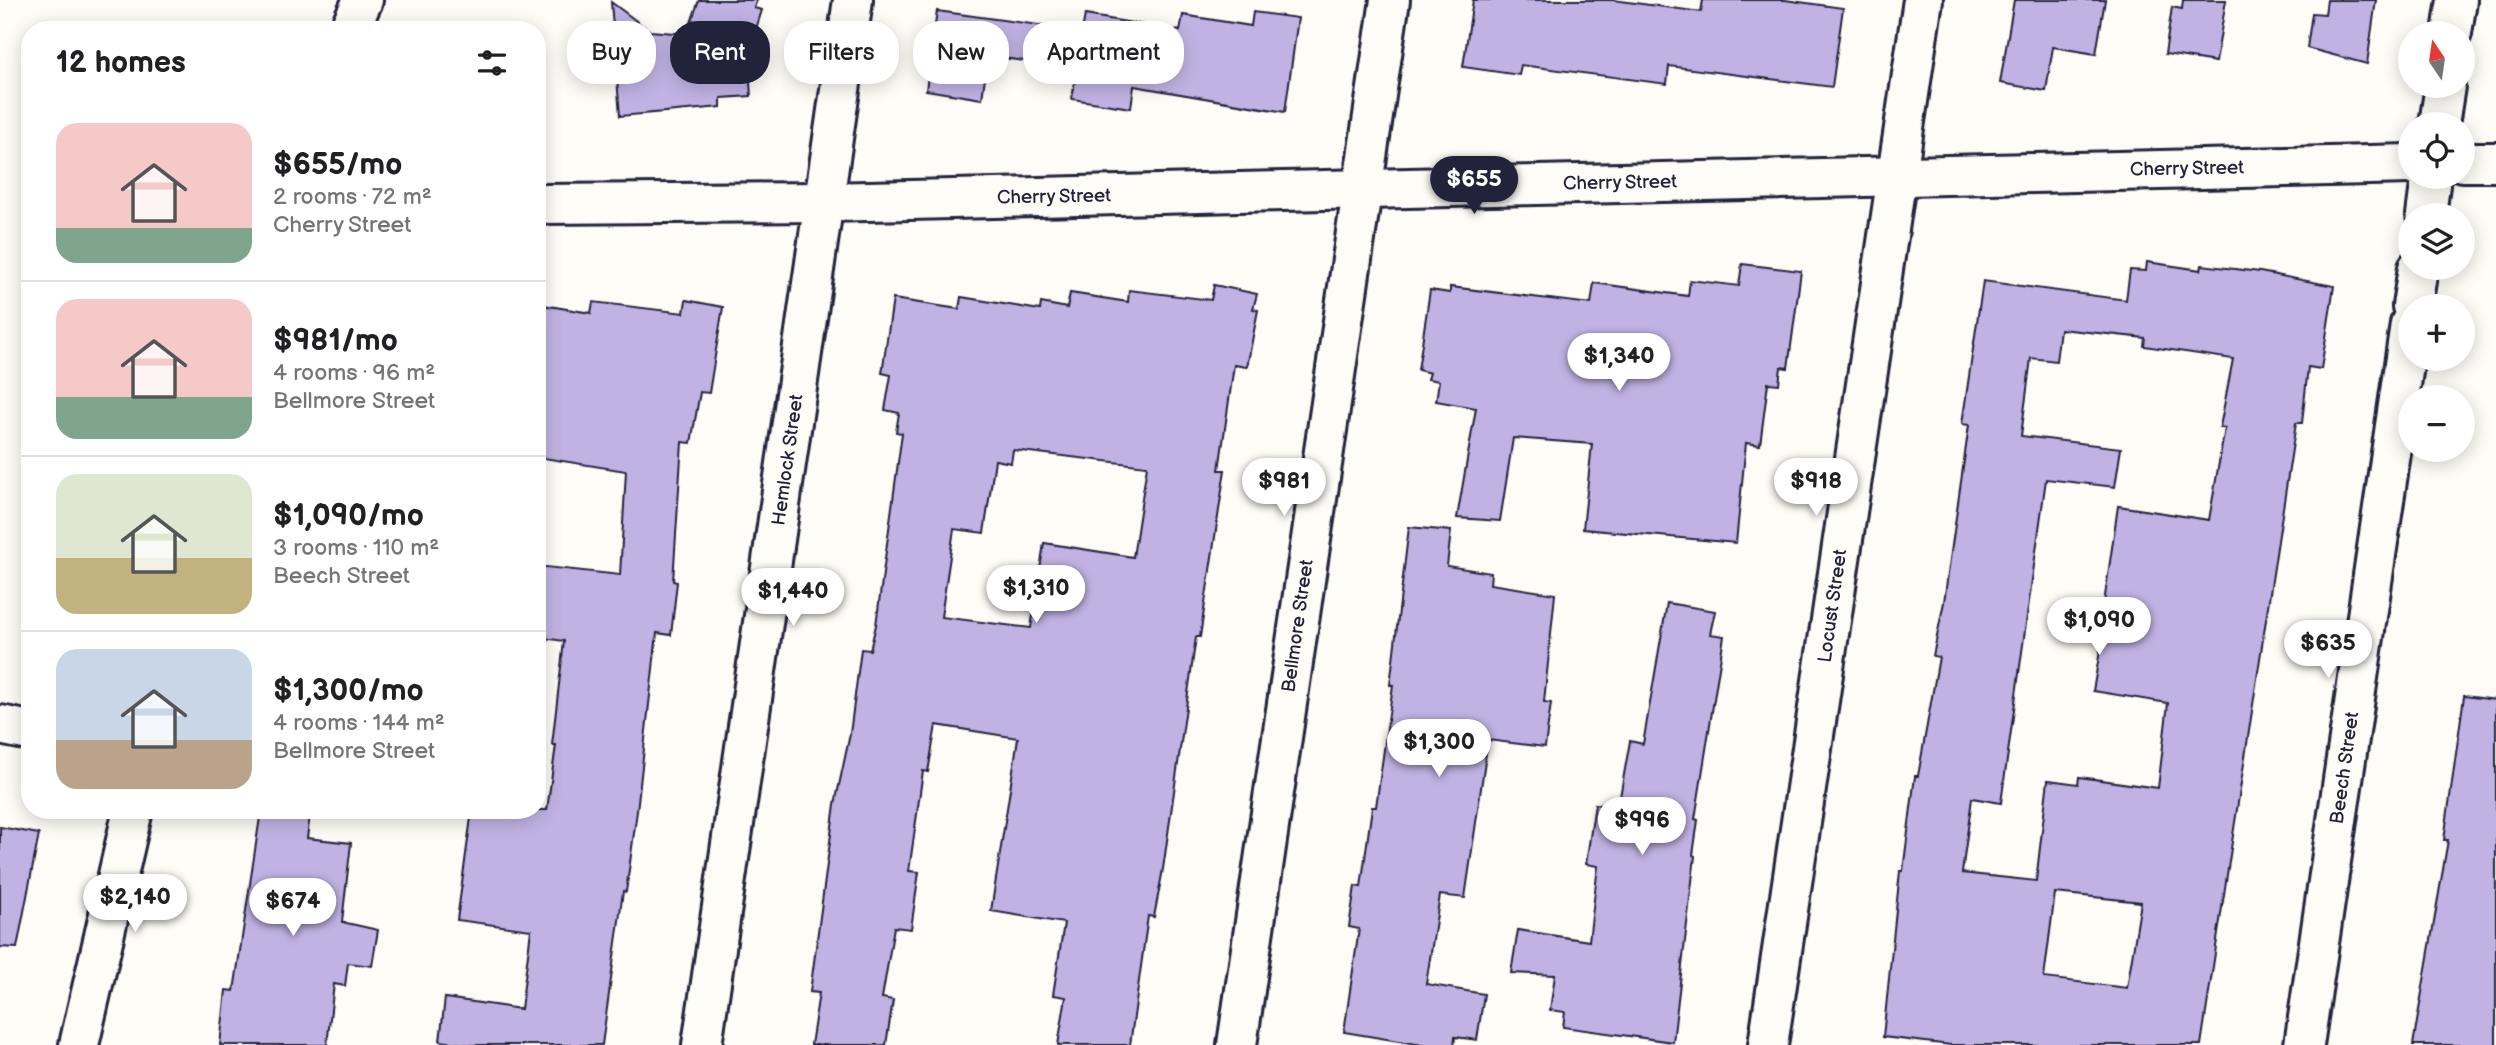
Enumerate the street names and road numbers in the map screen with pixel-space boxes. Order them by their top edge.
street label: Cherry Street [2130,157,2244,181]
street label: Cherry Street [1563,171,1677,195]
street label: Cherry Street [997,185,1111,209]
street label: Hemlock Street [767,393,809,527]
street label: Locust Street [1814,548,1852,664]
street label: Bellmore Street [1277,558,1319,694]
street label: Beech Street [2326,710,2364,826]

